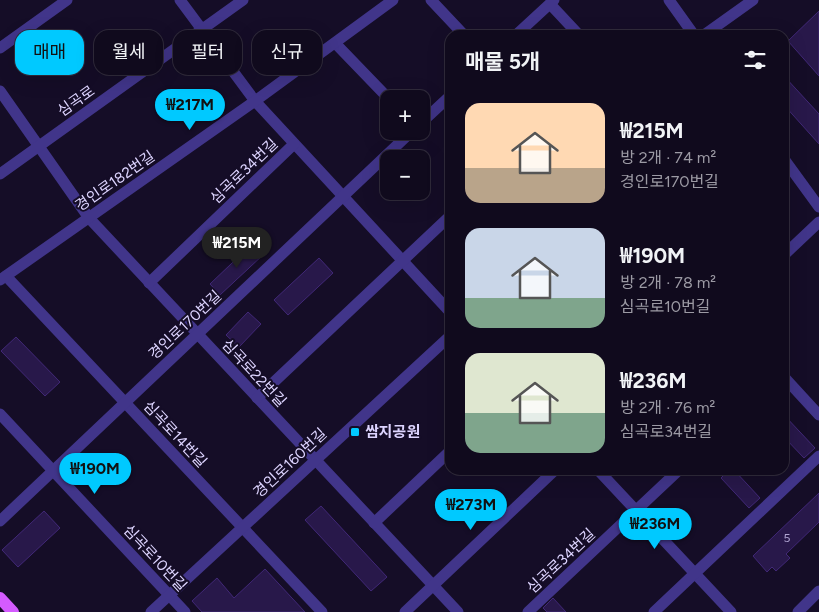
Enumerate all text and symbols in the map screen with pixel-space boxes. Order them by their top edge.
chip: 매매 [15,30,84,75]
chip: 월세 [94,30,163,75]
chip: 필터 [173,30,242,75]
chip: 신규 [252,30,322,75]
icon: filters [741,46,769,74]
text: 매물 5개 [465,49,540,74]
street label: 심곡로 [54,82,98,120]
pin: ₩217M [155,88,225,131]
map controls [380,90,430,200]
button: + [380,90,430,140]
text: ₩217M [166,95,214,114]
text: ₩215M [620,118,684,143]
icon: home [505,123,565,183]
street label: 심곡로34번길 [207,134,281,208]
street label: 경인로182번길 [72,147,158,215]
text: 방 2개 · 74 m² [620,148,716,167]
button: − [380,150,430,200]
text: 경인로170번길 [620,172,719,191]
pin: ₩215M [202,226,272,269]
text: ₩215M [213,233,261,252]
text: ₩190M [620,243,685,268]
icon: home [505,248,565,308]
text: 방 2개 · 78 m² [620,273,716,292]
street label: 경인로170번길 [145,287,225,363]
text: 심곡로10번길 [620,297,710,316]
street label: 심곡로22번길 [218,335,290,411]
text: ₩236M [620,368,686,393]
icon: home [505,373,565,433]
street label: 심곡로14번길 [140,397,210,471]
text: 방 2개 · 76 m² [620,398,715,417]
text: 심곡로34번길 [620,422,712,441]
place label: 쌈지공원 [365,423,420,441]
street label: 경인로160번길 [250,425,330,501]
marker: 쌈지공원 [349,426,361,438]
pin: ₩190M [60,452,130,495]
text: ₩190M [70,459,120,478]
pin: ₩273M [436,488,506,531]
text: ₩273M [446,495,496,514]
pin: ₩236M [620,508,690,550]
text: ₩236M [630,514,680,533]
street label: 심곡로10번길 [119,521,191,595]
street label: 심곡로34번길 [523,525,599,597]
house number: 5 [784,531,791,545]

